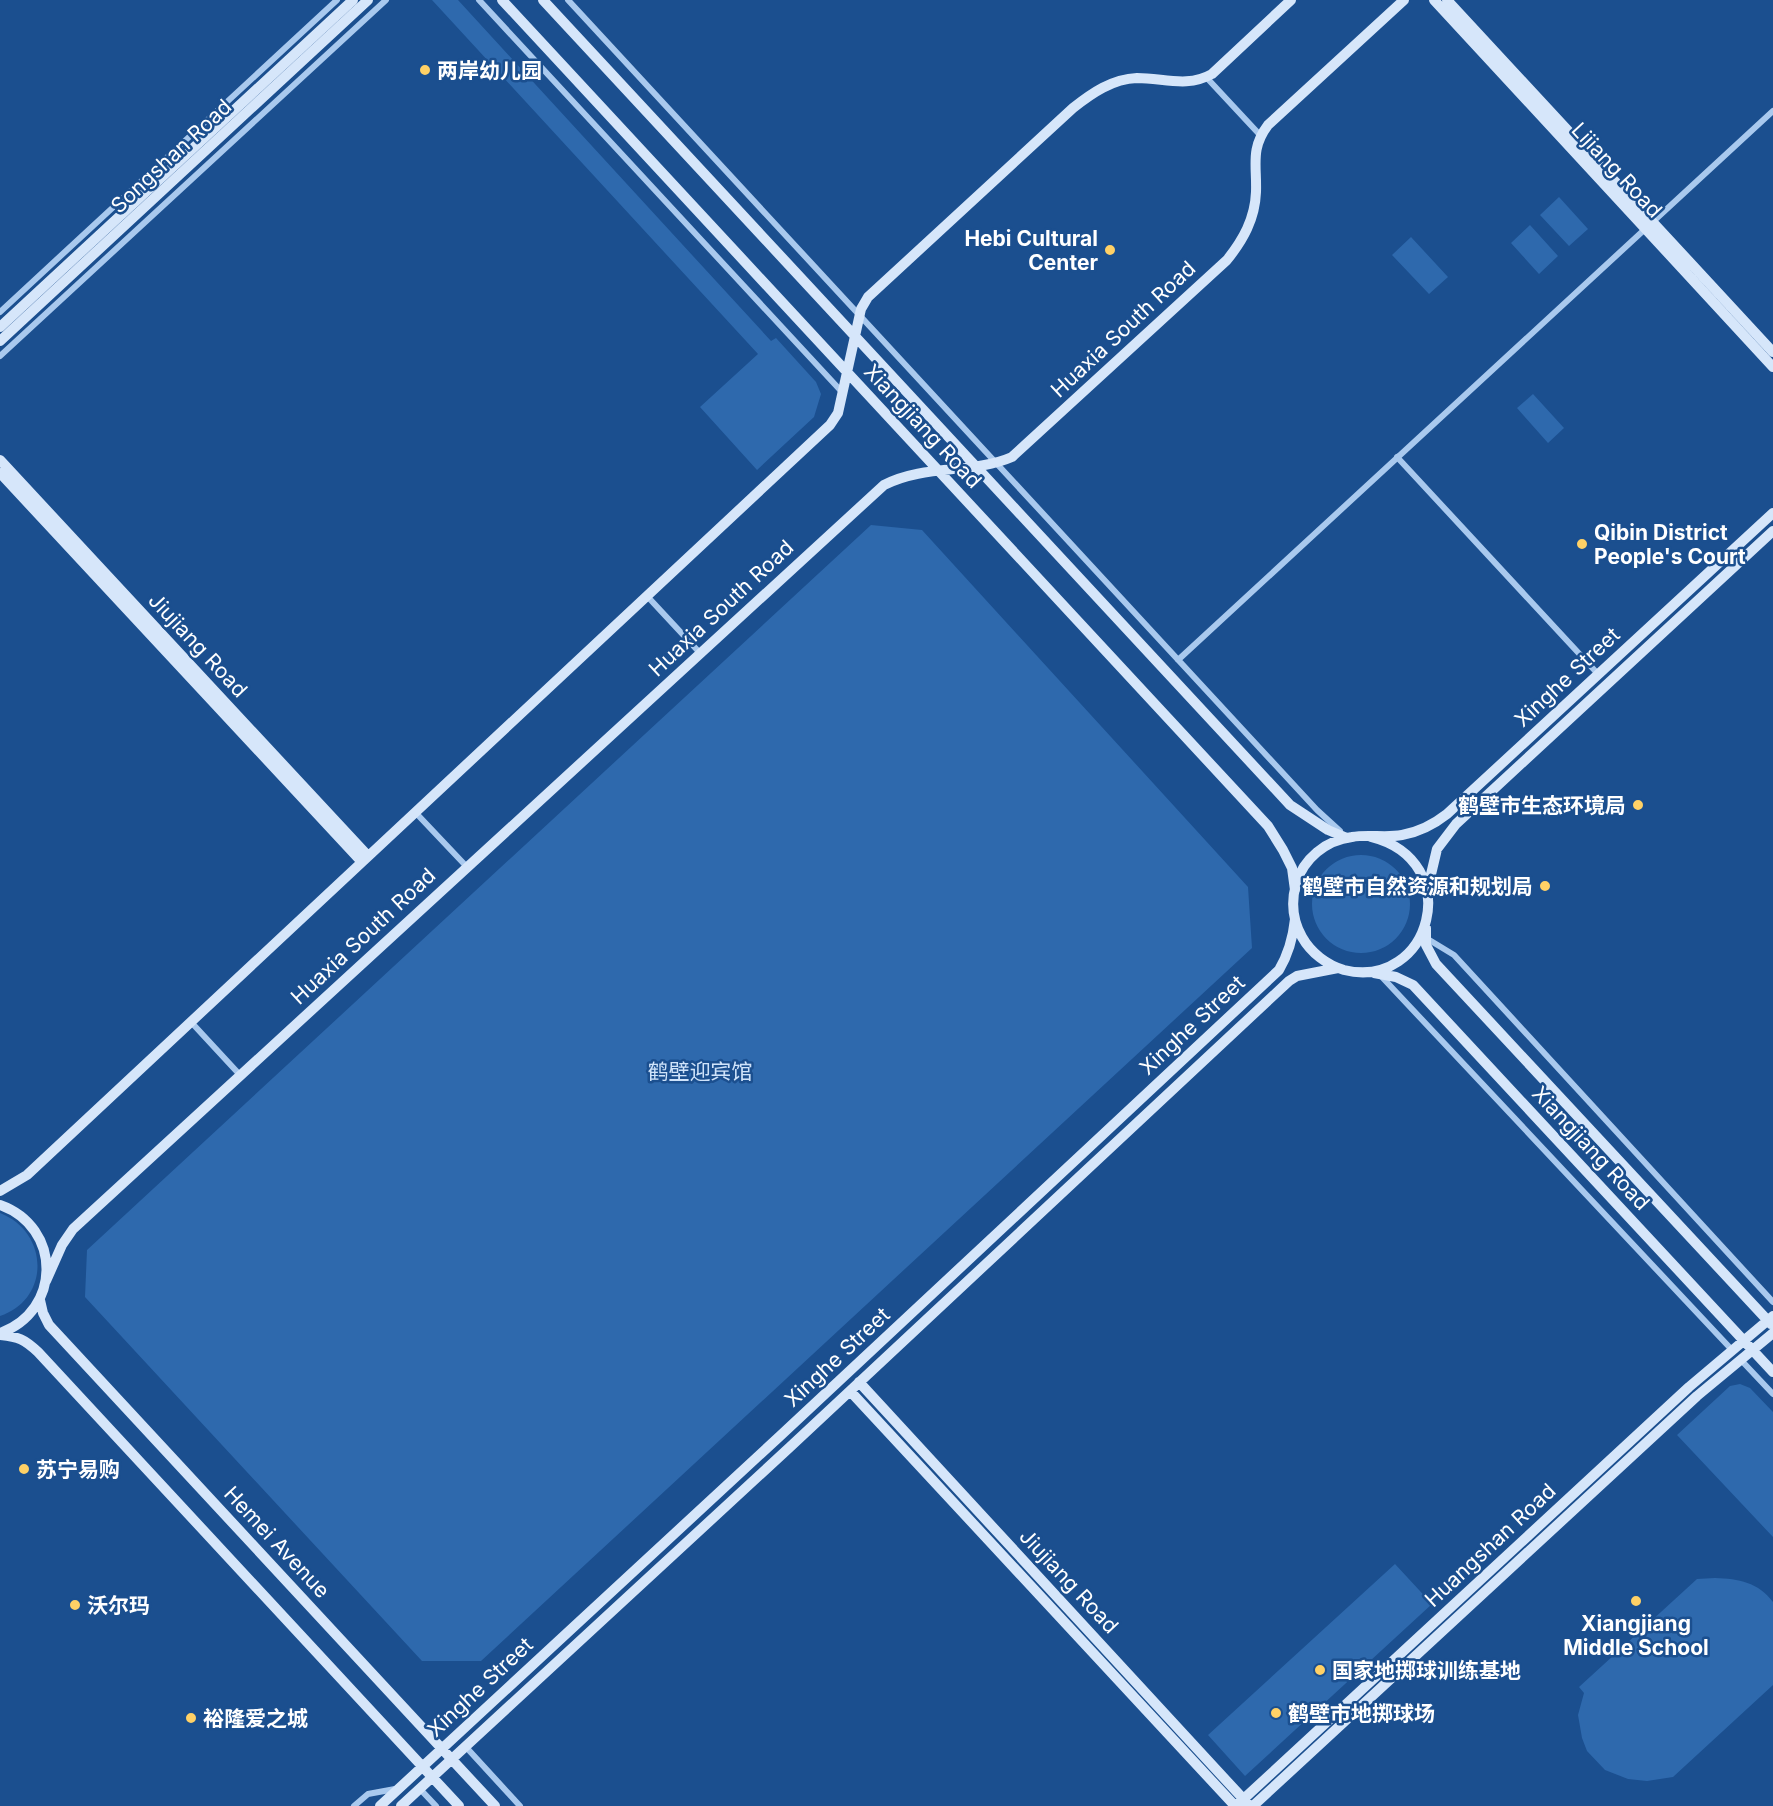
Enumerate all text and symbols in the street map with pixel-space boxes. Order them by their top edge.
place label: 两岸幼儿园 [437,58,542,83]
marker: 两岸幼儿园 [418,63,432,77]
street label: Songshan Road [106,94,236,218]
street label: Lijiang Road [1567,117,1667,223]
place label: Hebi Cultural Center [964,226,1098,275]
marker: Hebi Cultural Center [1103,243,1117,257]
street label: Huaxia South Road [1046,256,1200,402]
street label: Xiangjiang Road [859,359,987,493]
place label: Qibin District People's Court [1594,520,1746,569]
street label: Huaxia South Road [644,535,798,681]
marker: Qibin District People's Court [1575,537,1589,551]
street label: Jiujiang Road [143,588,253,702]
street label: Xinghe Street [1509,622,1625,732]
place label: 鹤壁市生态环境局 [1458,793,1626,818]
marker: 鹤壁市生态环境局 [1631,798,1645,812]
street label: Huaxia South Road [286,863,440,1009]
place label: 鹤壁市自然资源和规划局 [1302,874,1533,899]
marker: 鹤壁市自然资源和规划局 [1538,879,1552,893]
street label: Xinghe Street [1134,970,1250,1080]
park label: 鹤壁迎宾馆 [648,1059,753,1084]
street label: Xiangjiang Road [1527,1081,1655,1215]
street label: Xinghe Street [779,1302,895,1412]
place label: 苏宁易购 [36,1457,120,1482]
marker: 苏宁易购 [17,1462,31,1476]
street label: Huangshan Road [1420,1478,1560,1612]
street label: Hemei Avenue [219,1481,335,1603]
street label: Jiujiang Road [1014,1524,1124,1638]
place label: 沃尔玛 [87,1593,150,1618]
marker: Xiangjiang Middle School [1629,1594,1643,1608]
marker: 沃尔玛 [68,1598,82,1612]
place label: Xiangjiang Middle School [1563,1611,1709,1660]
street label: Xinghe Street [422,1632,538,1742]
place label: 国家地掷球训练基地 [1332,1658,1521,1683]
marker: 国家地掷球训练基地 [1313,1663,1327,1677]
place label: 鹤壁市地掷球场 [1288,1701,1435,1726]
place label: 裕隆爱之城 [203,1706,308,1731]
marker: 鹤壁市地掷球场 [1269,1706,1283,1720]
marker: 裕隆爱之城 [184,1711,198,1725]

